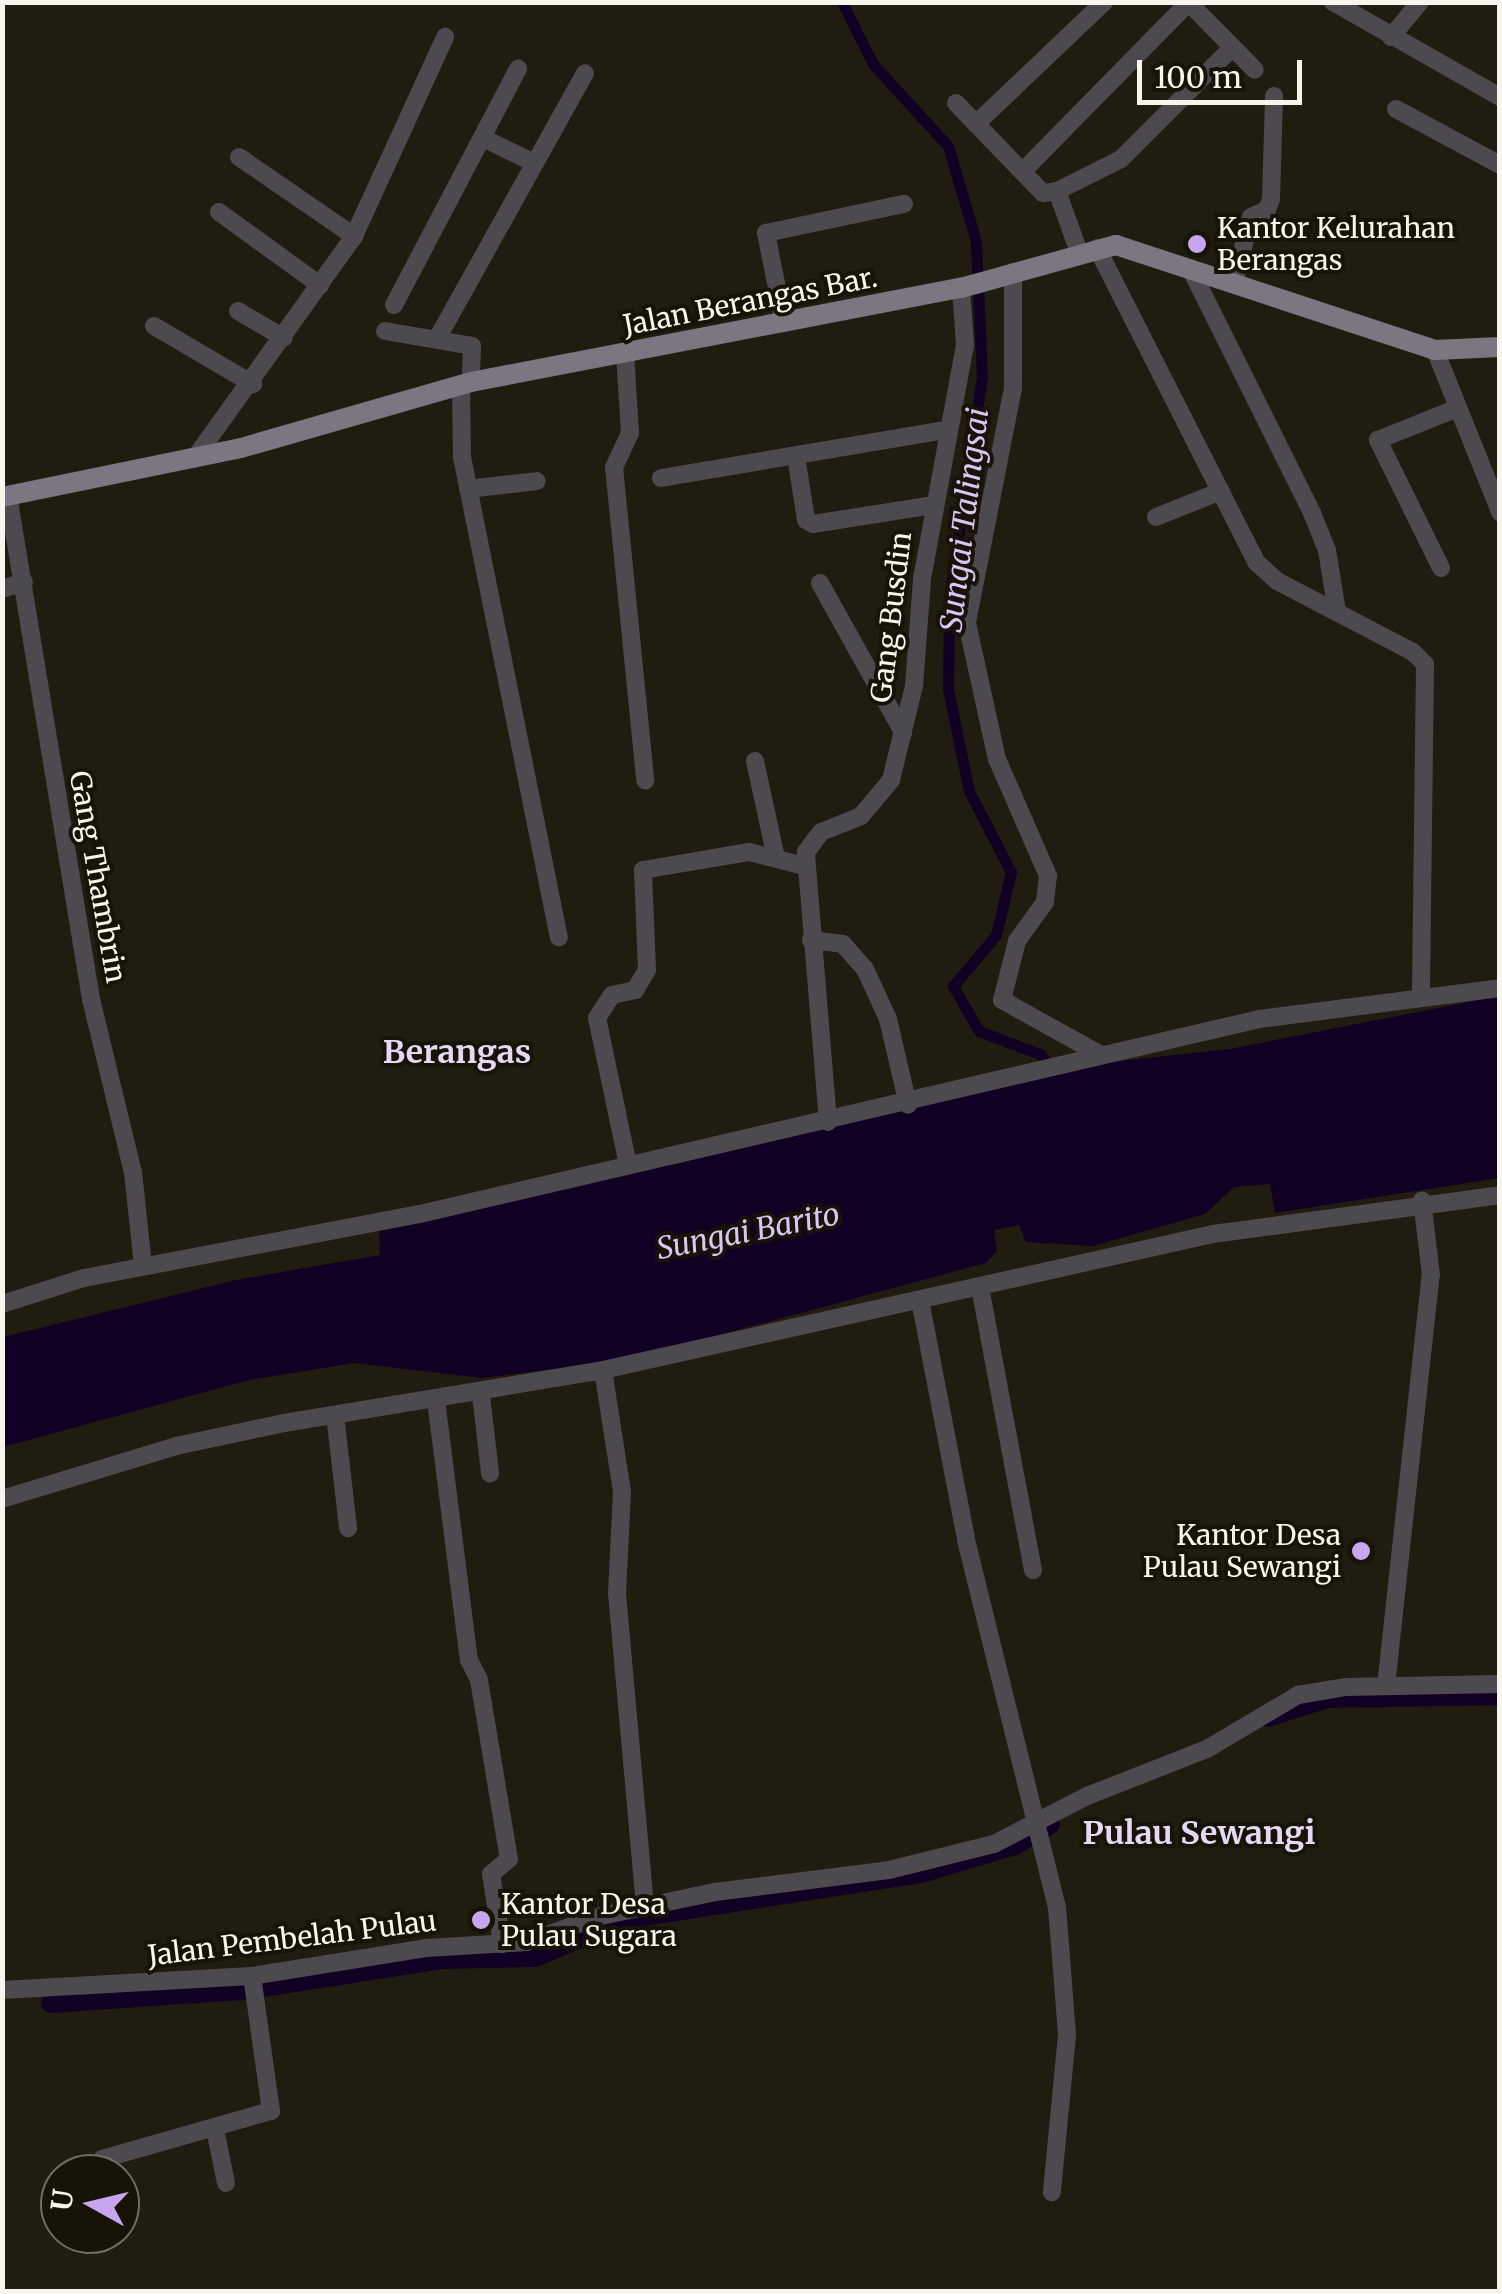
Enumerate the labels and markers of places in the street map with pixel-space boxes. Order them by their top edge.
place label: Kantor Kelurahan Berangas [1217,211,1455,277]
marker: Kantor Kelurahan Berangas [1186,233,1208,255]
place label: Kantor Desa Pulau Sewangi [1143,1518,1341,1584]
marker: Kantor Desa Pulau Sewangi [1350,1540,1372,1562]
place label: Kantor Desa Pulau Sugara [501,1887,677,1953]
marker: Kantor Desa Pulau Sugara [470,1909,492,1931]

